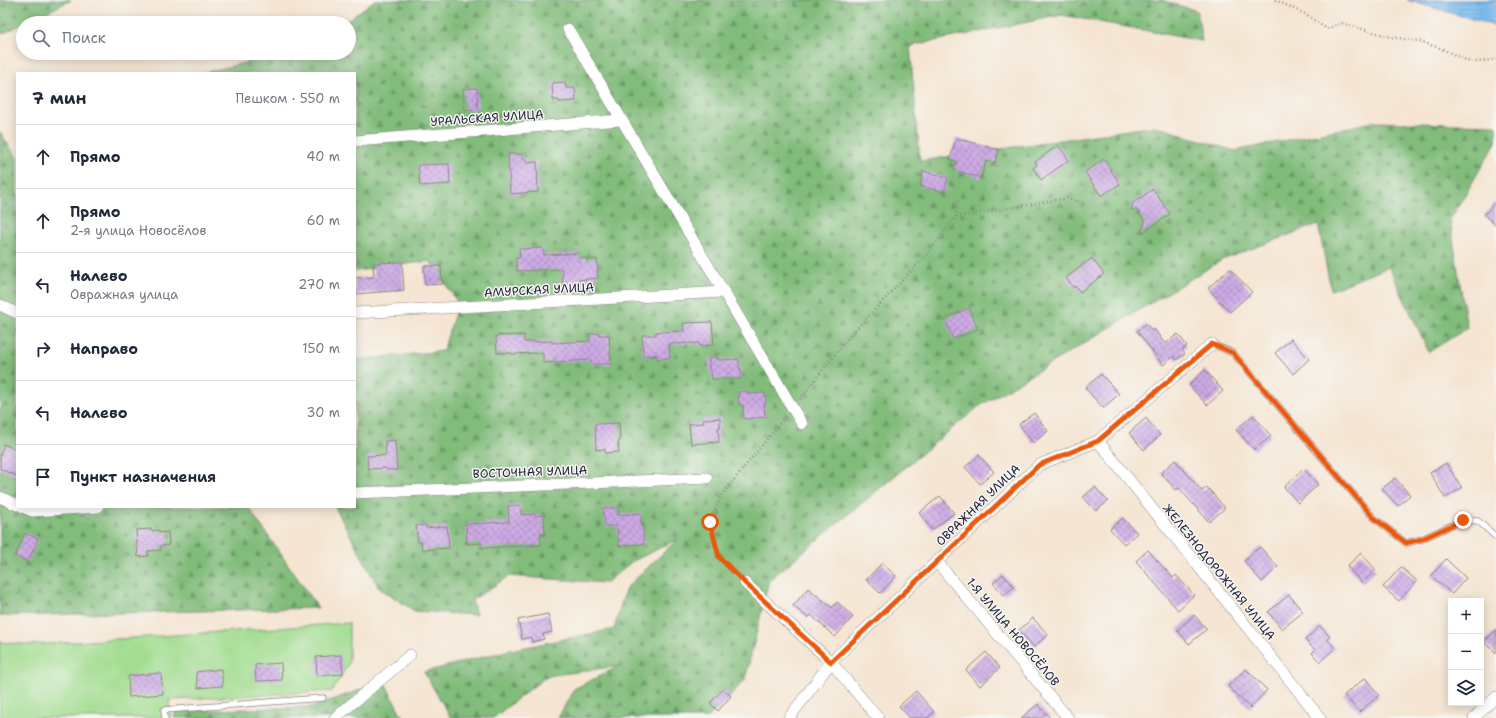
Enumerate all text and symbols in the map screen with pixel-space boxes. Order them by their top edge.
search box [16,16,356,60]
icon: search [30,27,52,49]
text: Поиск [62,28,106,48]
text: 7 мин [32,87,87,109]
text: Пешком · 550 m [235,90,340,107]
street label: УРАЛЬСКАЯ УЛИЦА [430,106,544,130]
icon: ahead [32,146,54,168]
text: Прямо [70,147,120,167]
text: 40 m [306,148,340,165]
text: Прямо [70,202,120,222]
icon: ahead [32,210,54,232]
text: 60 m [307,212,340,229]
text: 2-я улица Новосёлов [70,222,206,239]
text: Налево [70,266,128,286]
icon: left [32,274,54,296]
text: 270 m [298,276,340,293]
street label: АМУРСКАЯ УЛИЦА [484,279,595,301]
text: Овражная улица [70,286,178,303]
icon: right [32,338,54,360]
text: Направо [70,339,138,359]
text: 150 m [302,340,340,357]
icon: left [32,402,54,424]
text: Налево [70,403,128,423]
text: 30 m [306,404,340,421]
street label: ОВРАЖНАЯ УЛИЦА [933,461,1024,549]
street label: ВОСТОЧНАЯ УЛИЦА [472,462,588,482]
icon: arrive [32,466,54,488]
text: Пункт назначения [70,467,216,487]
street label: ЖЕЛЕЗНОДОРОЖНАЯ УЛИЦА [1159,501,1279,643]
route end [1454,511,1472,529]
route start [701,513,719,531]
street label: 1-Я УЛИЦА НОВОСЁЛОВ [963,574,1063,690]
map controls [1448,598,1484,706]
button: + [1448,598,1484,634]
button: − [1448,634,1484,670]
button: layers [1448,670,1484,706]

